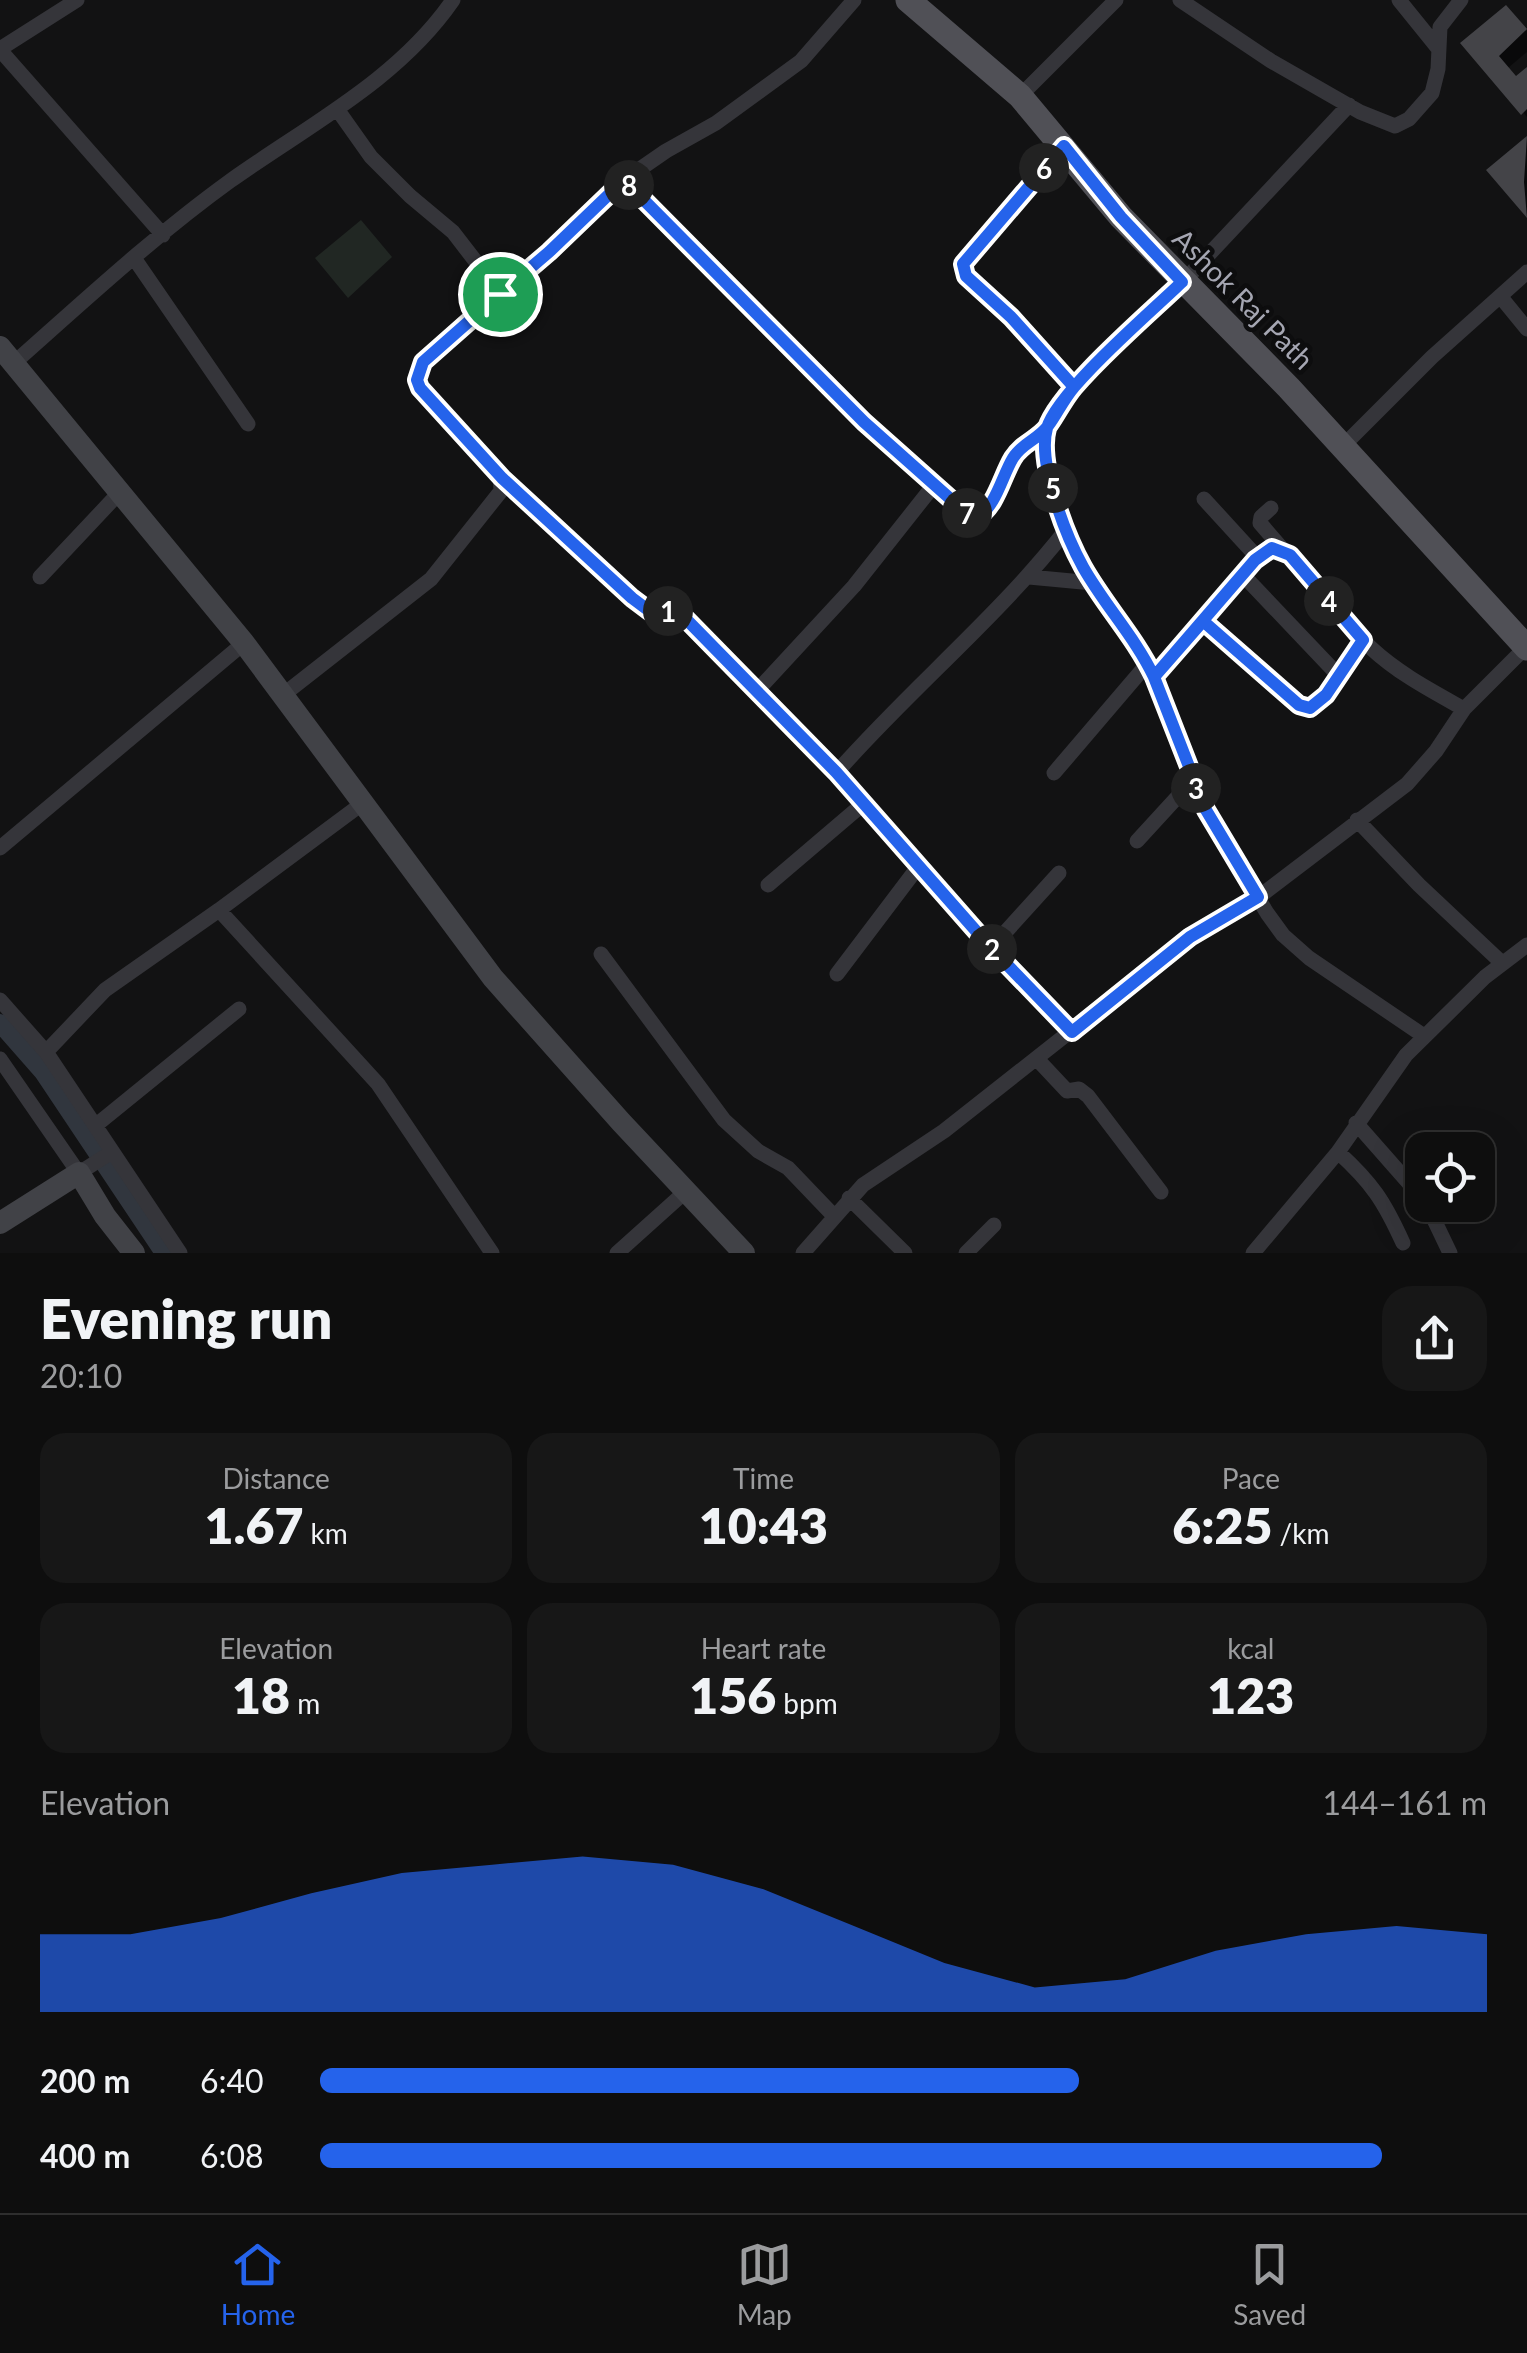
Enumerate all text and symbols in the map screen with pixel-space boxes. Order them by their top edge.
pin: 6 [1019,143,1069,193]
text: 6 [1036,151,1052,185]
pin: 8 [604,160,654,210]
text: 8 [621,168,637,202]
street label: Ashok Raj Path [1166,221,1321,376]
pin [458,252,543,337]
icon: arrive [473,267,528,322]
pin: 5 [1028,463,1078,513]
text: 5 [1045,471,1061,505]
pin: 7 [942,488,992,538]
text: 7 [959,496,975,530]
pin: 4 [1304,576,1354,626]
text: 4 [1321,584,1337,618]
pin: 1 [643,586,693,636]
text: 1 [660,594,676,628]
pin: 3 [1171,763,1221,813]
text: 3 [1188,771,1204,805]
pin: 2 [967,924,1017,974]
text: 2 [984,932,1000,966]
map controls [1405,1132,1495,1222]
button: locate [1405,1132,1495,1222]
text: Evening run [40,1285,332,1351]
button: share [1382,1286,1487,1391]
text: 20:10 [40,1356,122,1395]
text: Distance [222,1461,330,1495]
text: Time [733,1461,794,1495]
text: Pace [1222,1461,1280,1495]
text: 1.67 [204,1495,303,1555]
text: 10:43 [699,1495,828,1555]
text: 6:25 [1172,1495,1272,1555]
text: km [303,1516,348,1550]
text: /km [1272,1516,1330,1550]
text: Elevation [219,1631,333,1665]
text: Heart rate [701,1631,826,1665]
text: kcal [1227,1631,1274,1665]
text: 18 [232,1665,290,1725]
text: 156 [689,1665,776,1725]
text: 123 [1207,1665,1294,1725]
text: m [290,1686,320,1720]
text: bpm [776,1686,838,1720]
text: Elevation [40,1783,170,1822]
text: 144–161 m [1323,1783,1487,1822]
text: 200 m [40,2061,130,2100]
text: 6:40 [200,2061,264,2100]
text: 400 m [40,2136,130,2175]
text: 6:08 [200,2136,264,2175]
tab: Home [221,2237,295,2331]
tab: Map [737,2237,792,2331]
tab: Saved [1233,2237,1306,2331]

